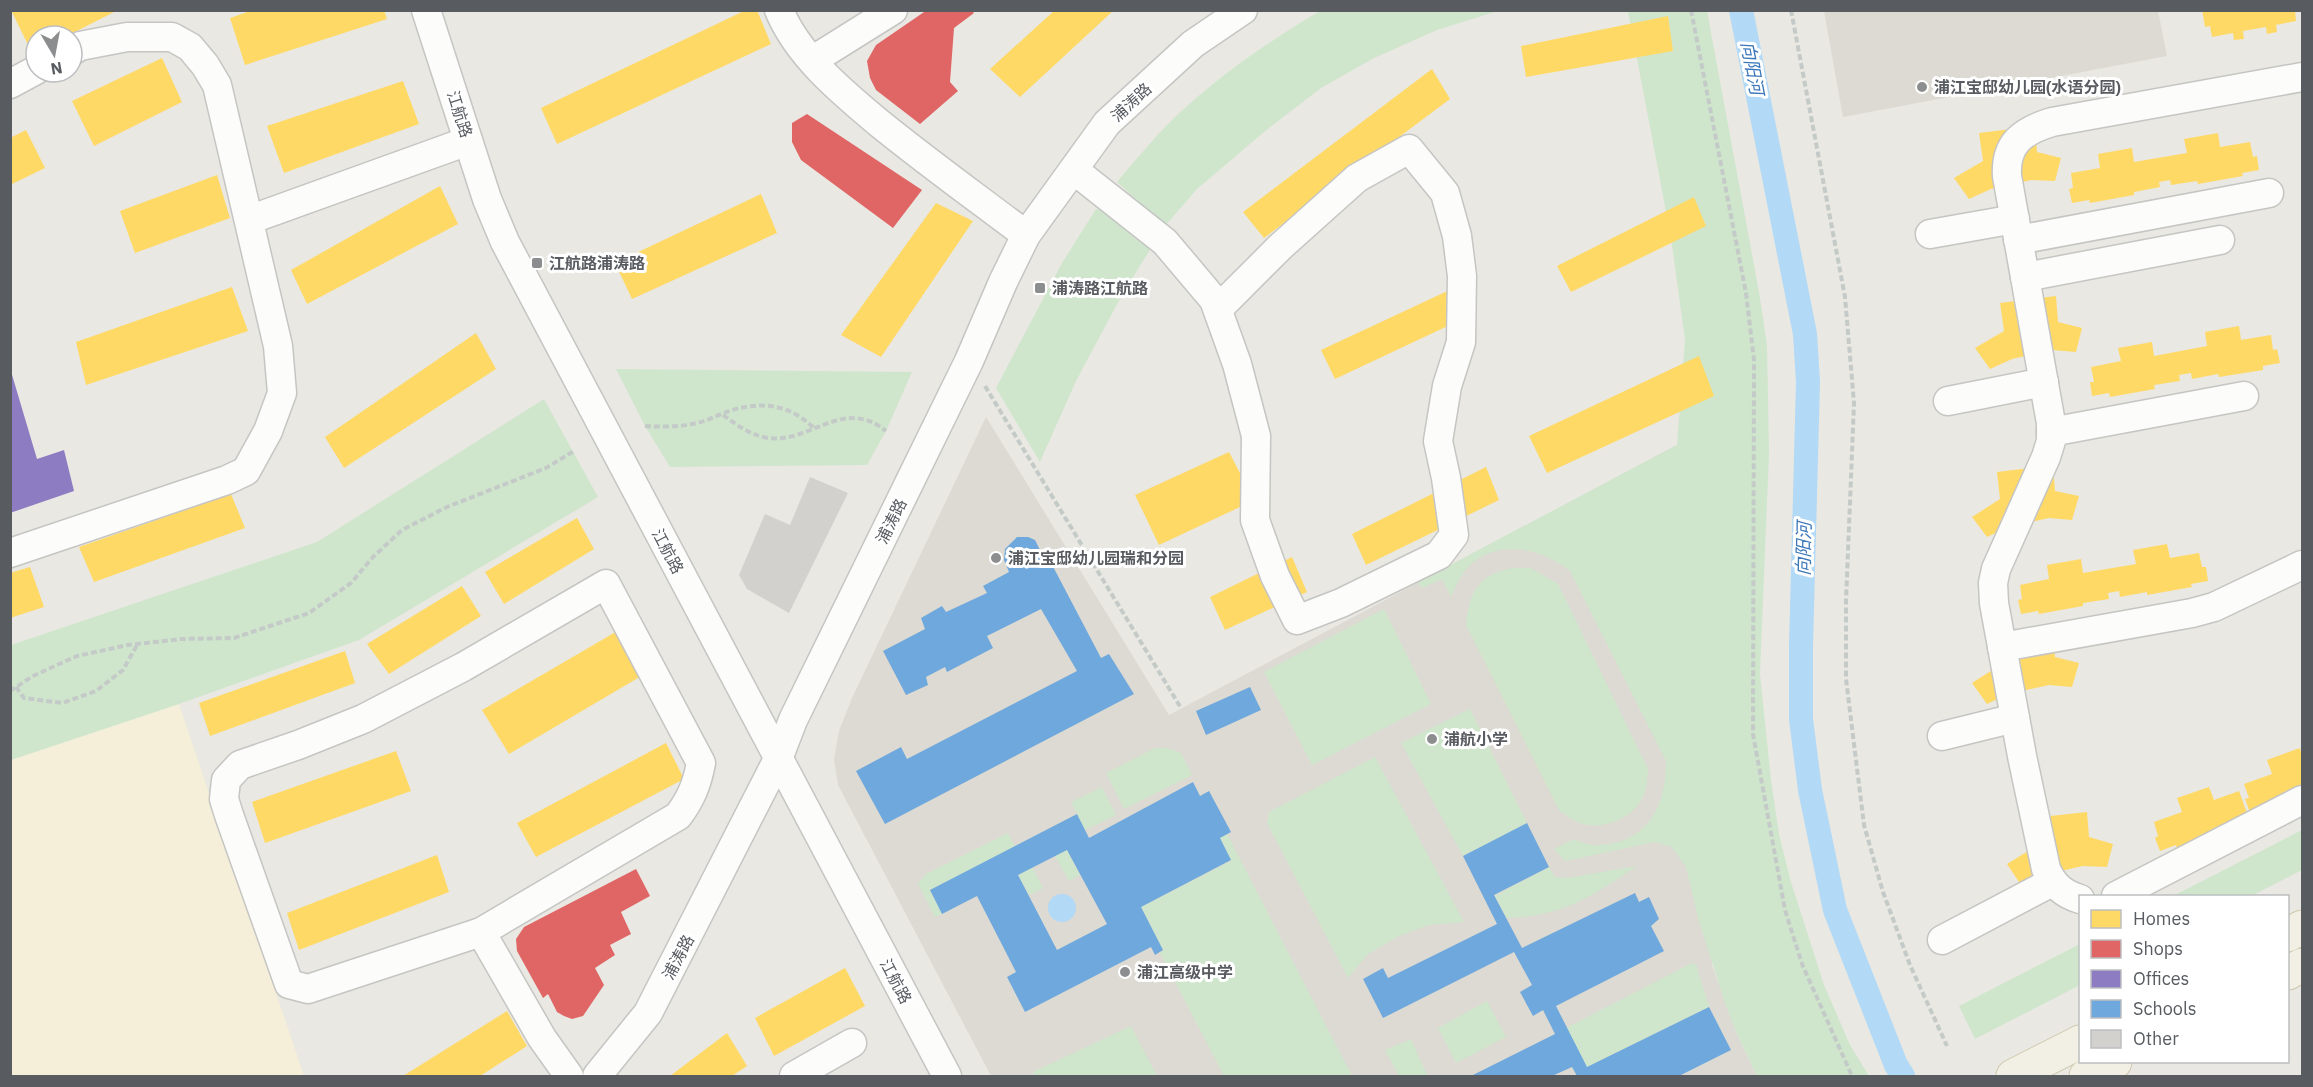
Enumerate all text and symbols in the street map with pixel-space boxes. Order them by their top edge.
north arrow [24,24,84,84]
water label: 向阳河 [1736,39,1770,100]
text: N [49,58,64,80]
place label: 浦江宝邸幼儿园(水语分园) [1934,77,2121,97]
street label: 浦涛路 [1107,78,1155,126]
marker: 浦江宝邸幼儿园(水语分园) [1915,80,1929,94]
street label: 江航路 [443,88,477,140]
place label: 江航路浦涛路 [549,253,645,273]
marker: 江航路浦涛路 [530,256,544,270]
place label: 浦涛路江航路 [1052,278,1148,298]
marker: 浦涛路江航路 [1033,281,1047,295]
street label: 浦涛路 [871,495,911,547]
water label: 向阳河 [1792,519,1816,576]
street label: 江航路 [648,525,688,577]
place label: 浦江宝邸幼儿园瑞和分园 [1008,548,1184,568]
marker: 浦江宝邸幼儿园瑞和分园 [989,551,1003,565]
place label: 浦航小学 [1444,729,1508,749]
marker: 浦航小学 [1425,732,1439,746]
legend [2079,895,2289,1063]
text: Homes [2133,907,2190,930]
street label: 浦涛路 [658,931,698,983]
text: Shops [2133,937,2183,960]
street label: 江航路 [876,955,916,1007]
place label: 浦江高级中学 [1137,962,1233,982]
marker: 浦江高级中学 [1118,965,1132,979]
text: Offices [2133,967,2189,990]
text: Schools [2133,997,2197,1020]
text: Other [2133,1027,2179,1050]

